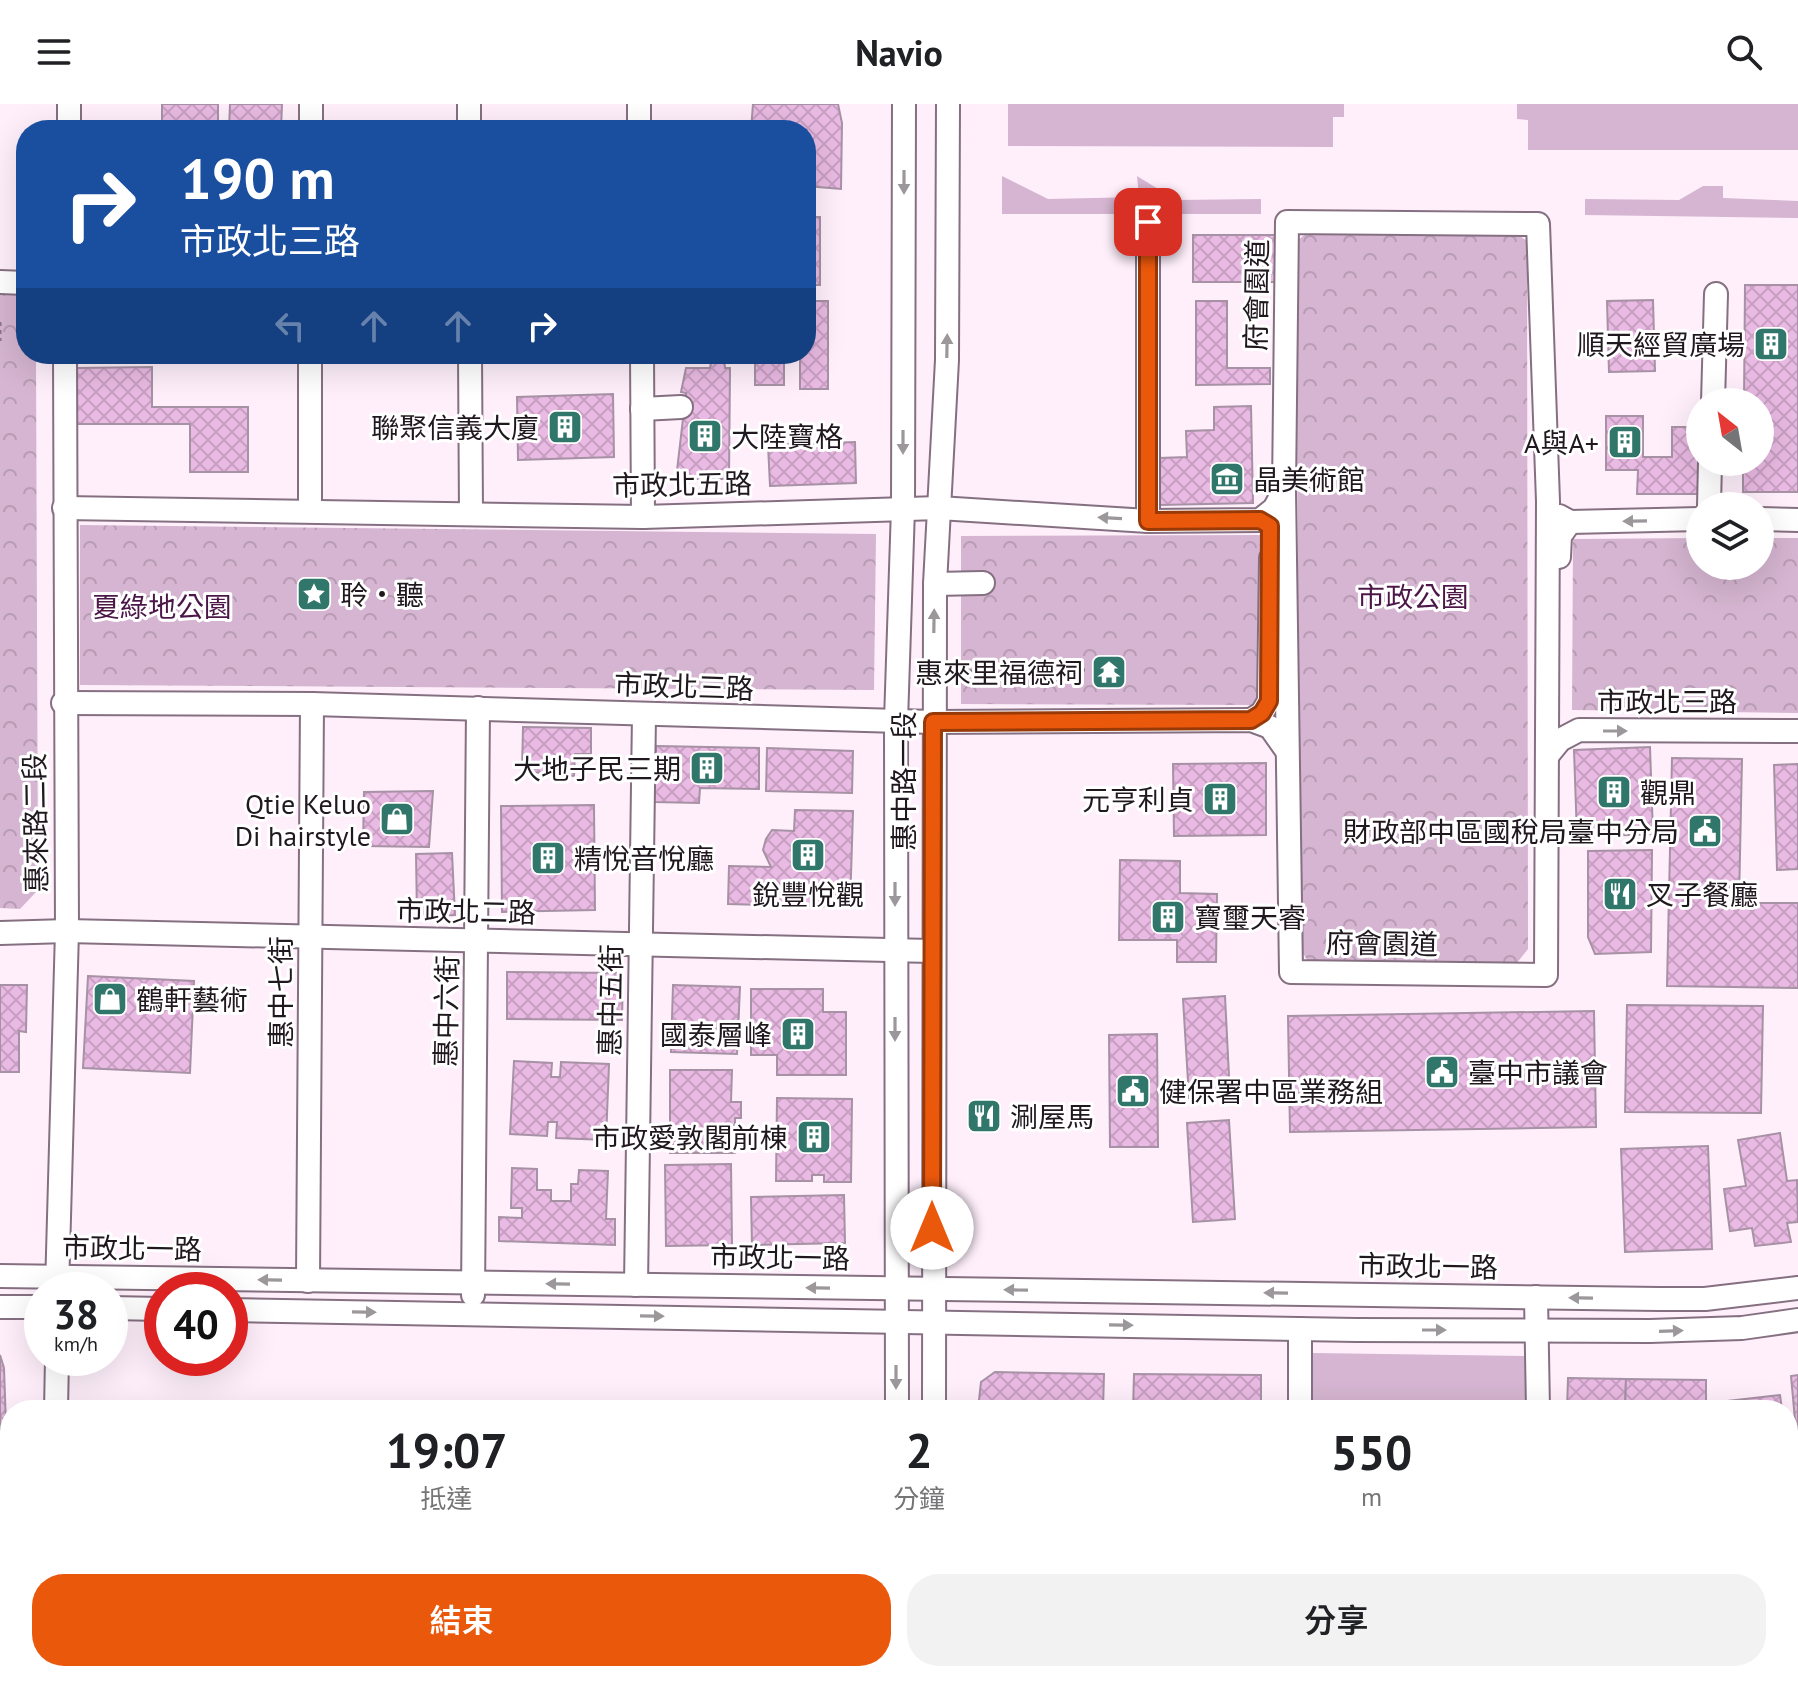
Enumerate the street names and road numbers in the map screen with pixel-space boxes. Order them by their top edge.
street label: 府會園道 [1237,239,1275,351]
street label: 市政北五路 [612,464,752,504]
street label: 市政北三路 [613,665,755,707]
street label: 市政北三路 [1597,683,1737,720]
street label: 惠中路一段 [885,711,922,851]
street label: 惠來路二段 [15,753,55,893]
street label: 市政北二路 [396,891,536,931]
street label: 府會園道 [1326,924,1438,962]
street label: 惠中七街 [262,936,299,1048]
street label: 惠中五街 [591,944,629,1056]
street label: 惠中六街 [427,955,465,1067]
street label: 市政北一路 [62,1228,202,1268]
street label: 市政北一路 [710,1237,850,1277]
street label: 市政北一路 [1358,1246,1498,1286]

